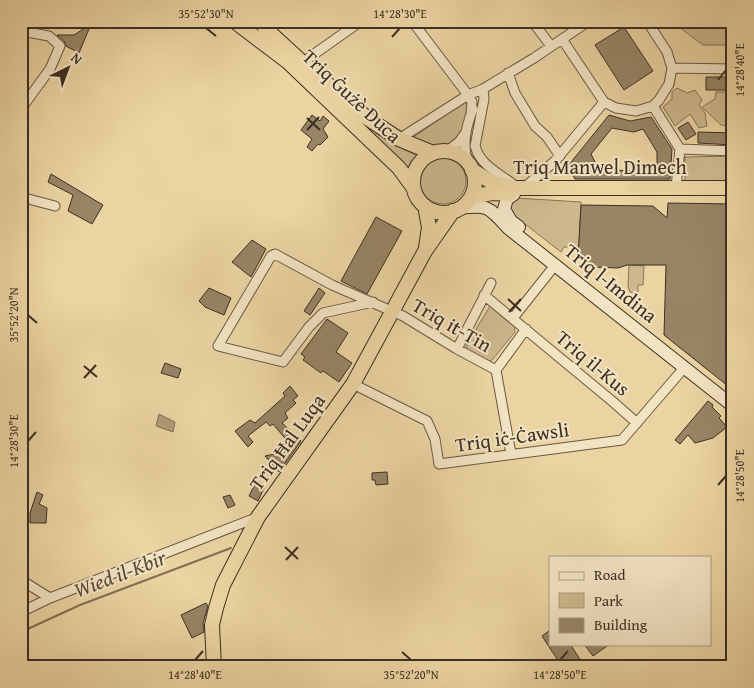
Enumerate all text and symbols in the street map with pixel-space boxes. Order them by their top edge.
text: 35°52'30"N [178,5,234,22]
text: 14°28'30"E [373,5,427,22]
north arrow [42,42,92,92]
street label: Triq Ġużè Duca [296,42,409,150]
text: 14°28'40"E [731,43,748,97]
text: N [67,48,87,69]
street label: Triq Manwel Dimech [513,152,687,181]
street label: Triq l-Imdina [559,236,664,329]
text: 35°52'20"N [5,287,22,343]
street label: Triq it-Tin [407,290,497,359]
street label: Triq il-Kus [550,323,637,402]
street label: Triq Ħal Luqa [242,387,332,496]
text: 14°28'30"E [5,414,22,468]
street label: Triq iċ-Ċawsli [453,414,571,459]
text: 14°28'50"E [731,449,748,503]
water label: Wied il-Kbir [69,541,171,605]
legend [549,556,712,646]
text: Road [594,564,625,585]
text: Park [594,590,623,611]
text: Building [594,614,648,635]
text: 14°28'40"E [168,666,222,683]
text: 35°52'20"N [383,666,439,683]
text: 14°28'50"E [533,666,587,683]

